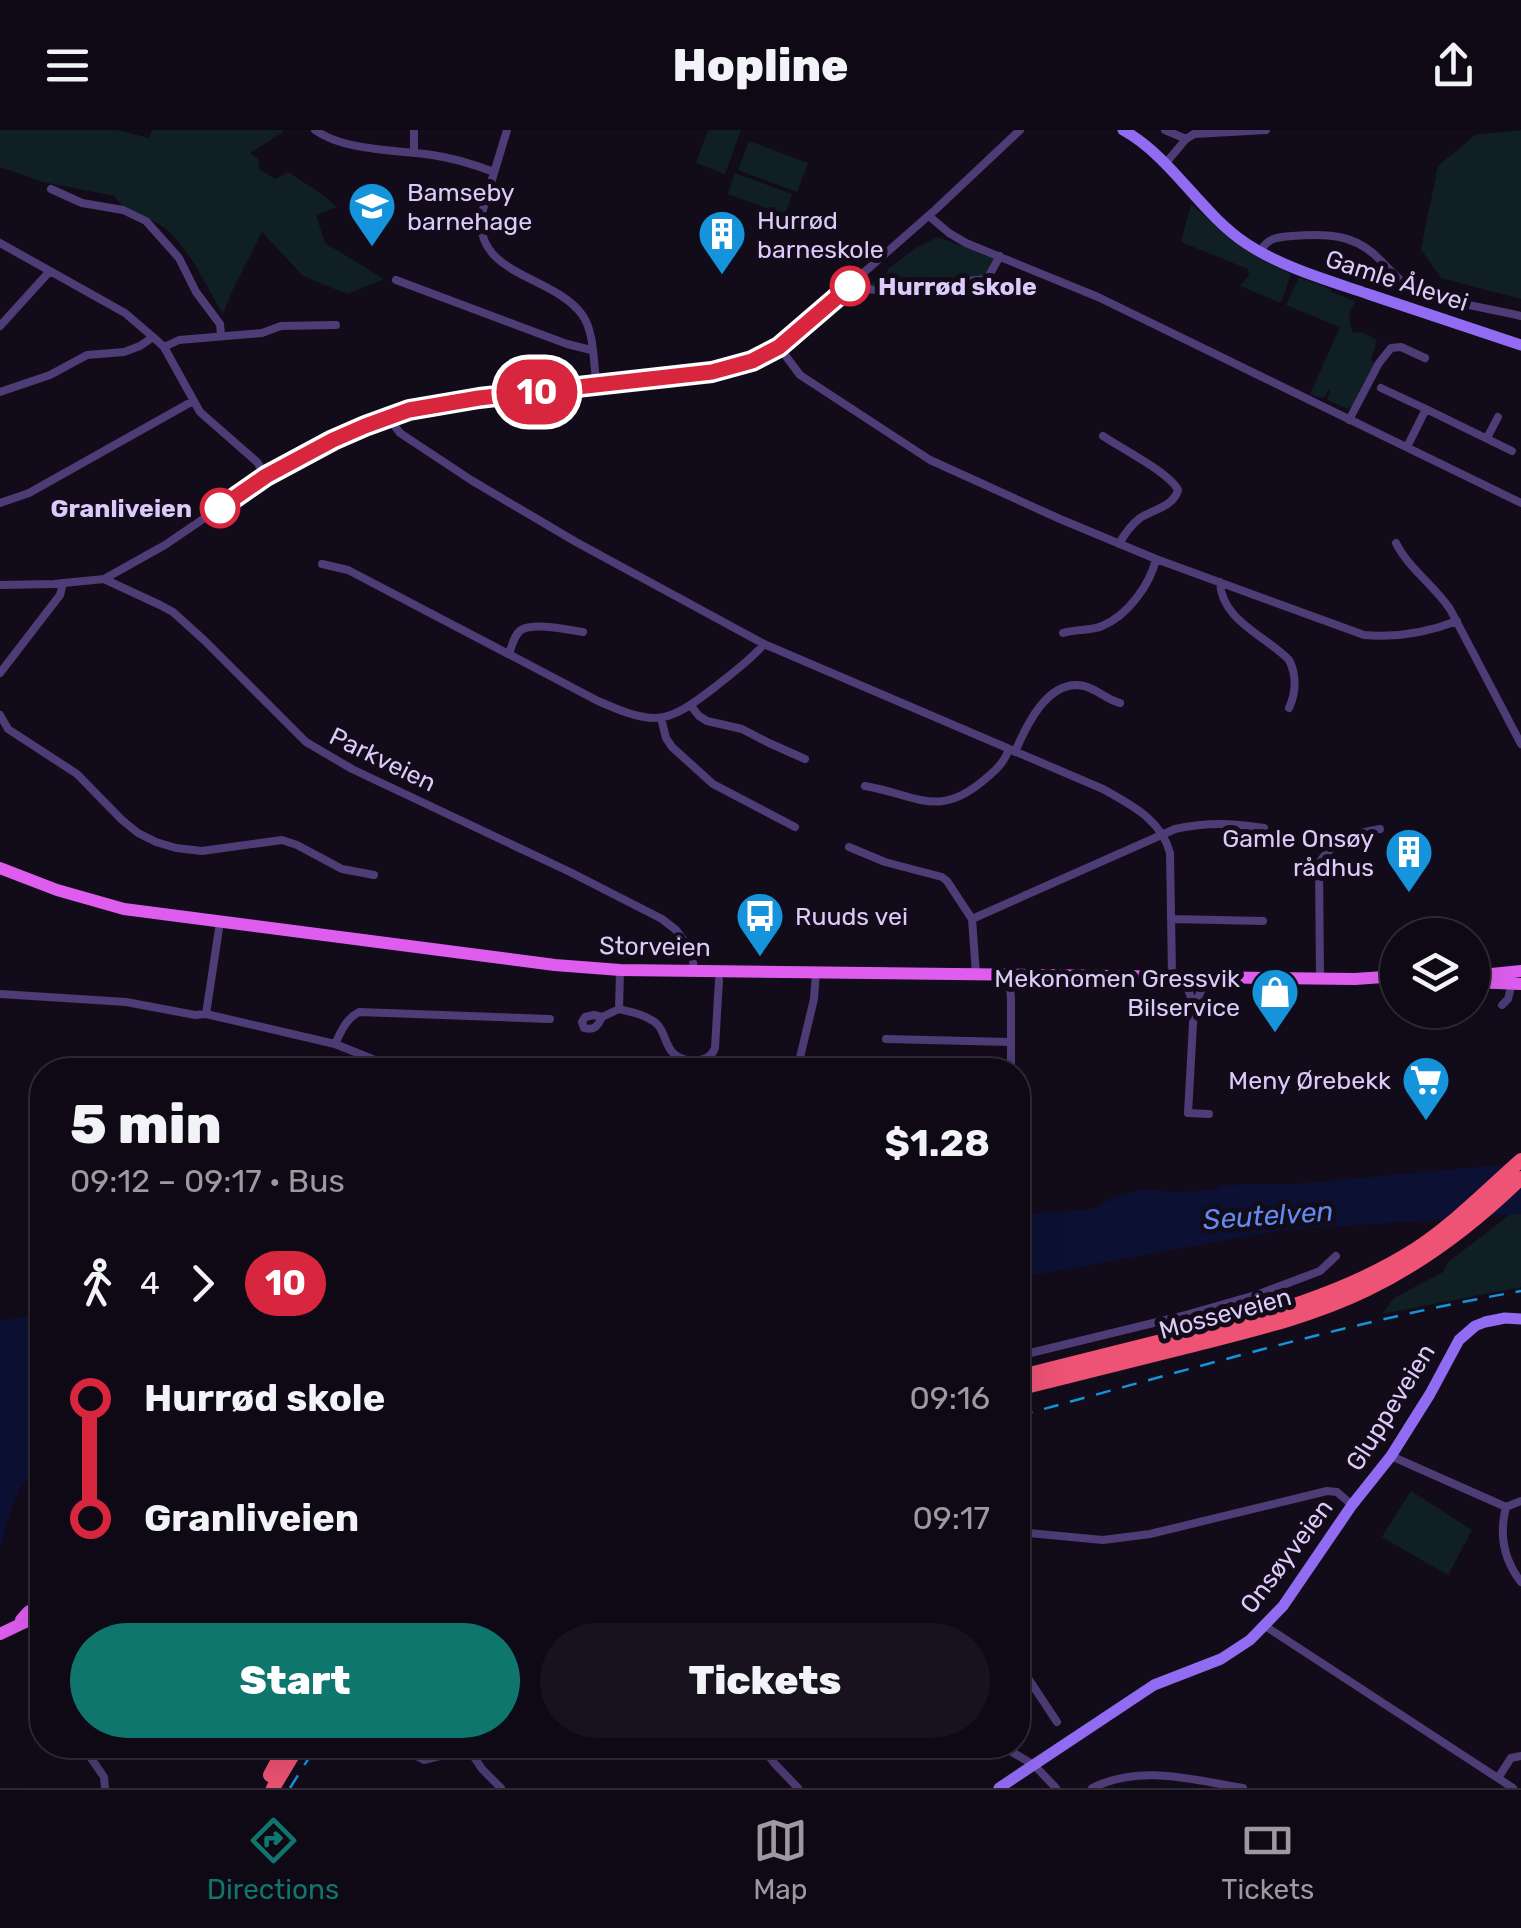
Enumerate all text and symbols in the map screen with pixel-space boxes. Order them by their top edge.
icon: menu [40,38,95,93]
icon: share [1426,38,1481,93]
text: Hopline [673,39,848,92]
place label: Bamseby barnehage [407,178,532,236]
school or university icon: Bamseby barnehage [346,180,398,248]
place label: Hurrød barneskole [757,206,884,264]
building icon: Hurrød barneskole [696,208,748,276]
street label: Gamle Ålevei [1322,244,1472,317]
marker: Hurrød skole [831,267,869,305]
place label: Hurrød skole [878,272,1037,301]
line badge: 10 [492,360,582,424]
text: 10 [516,371,558,413]
marker: Granliveien [201,489,239,527]
place label: Granliveien [50,494,192,523]
street label: Parkveien [325,721,441,798]
place label: Gamle Onsøy rådhus [1222,824,1374,882]
building icon: Gamle Onsøy rådhus [1383,826,1435,894]
bus stop icon: Ruuds vei [734,890,786,958]
place label: Ruuds vei [795,902,908,931]
map controls [1380,918,1490,1028]
button: layers [1380,918,1490,1028]
street label: Storveien [599,931,711,962]
place label: Mekonomen Gressvik Bilservice [994,964,1240,1022]
shop icon: Mekonomen Gressvik Bilservice [1249,966,1301,1034]
supermarket icon: Meny Ørebekk [1400,1054,1452,1122]
place label: Meny Ørebekk [1228,1066,1391,1095]
text: 5 min [70,1092,222,1157]
text: $1.28 [885,1120,990,1166]
text: 09:12 – 09:17 · Bus [70,1162,345,1200]
water label: Seutelven [1202,1194,1334,1237]
icon: walk [70,1256,125,1311]
icon: forward [175,1256,230,1311]
text: 10 [265,1262,306,1304]
text: 4 [140,1264,160,1302]
street label: Mosseveien [1156,1282,1294,1345]
street label: Gluppeveien [1340,1338,1441,1476]
text: Hurrød skole [144,1375,385,1421]
text: 09:16 [910,1379,990,1417]
street label: Onsøyveien [1234,1494,1339,1619]
text: Granliveien [144,1495,359,1541]
text: 09:17 [912,1499,990,1537]
button: Start [70,1623,520,1738]
button: Tickets [540,1623,990,1738]
tab: Directions [207,1813,339,1906]
tab: Map [753,1813,808,1906]
tab: Tickets [1221,1813,1314,1906]

